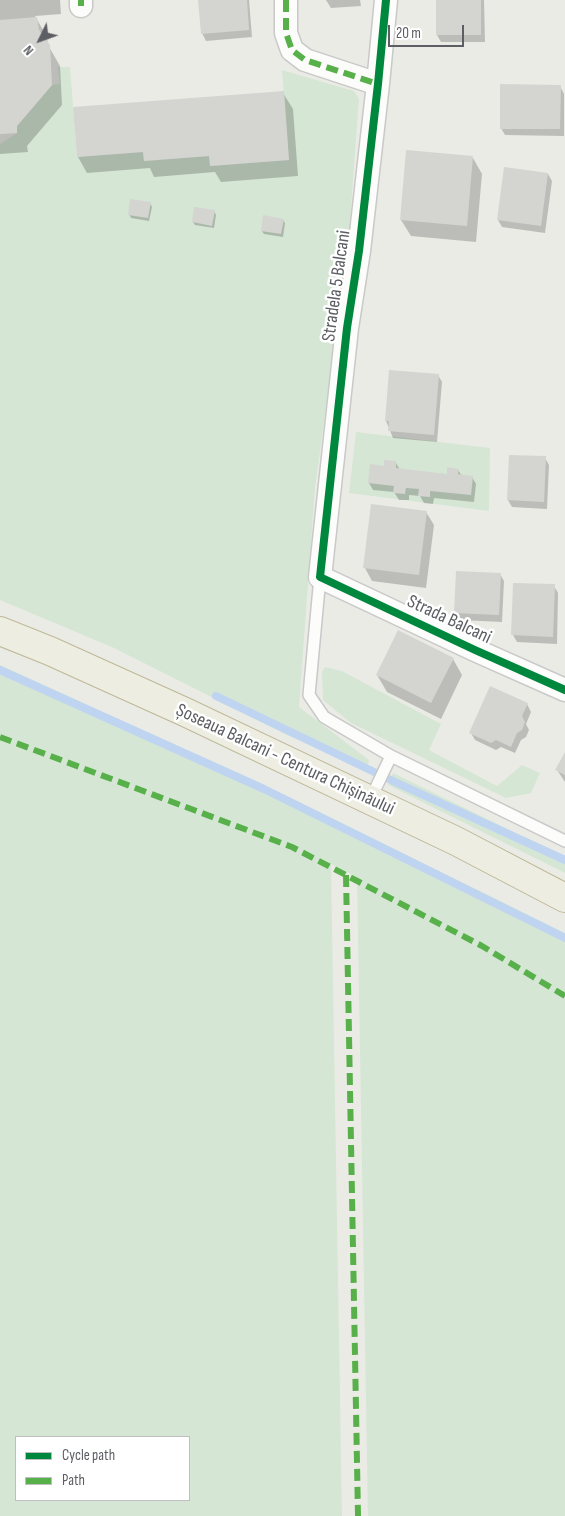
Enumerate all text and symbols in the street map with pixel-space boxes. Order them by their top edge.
north arrow [15,15,65,65]
scale bar [390,15,466,47]
text: 20 m [396,24,421,43]
text: N [20,42,37,59]
street label: Stradela 5 Balcani [318,229,356,343]
street label: Strada Balcani [403,591,495,649]
street label: Șoseaua Balcani - Centura Chișinăului [172,699,398,821]
legend [15,1436,190,1501]
text: Cycle path [62,1446,115,1465]
text: Path [62,1471,85,1490]

